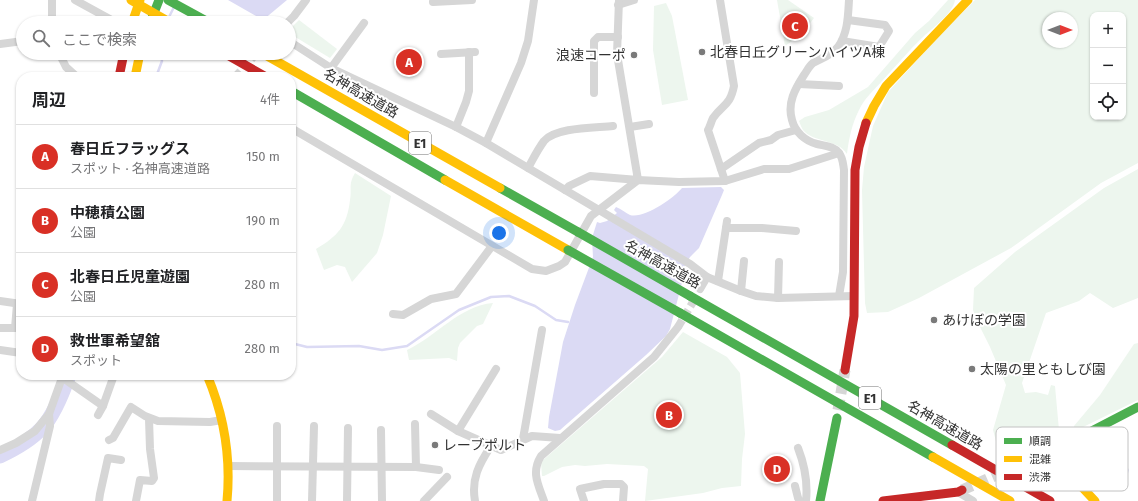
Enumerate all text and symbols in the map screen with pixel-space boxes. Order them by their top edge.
pin: C [782,11,808,41]
north arrow [1042,12,1078,48]
map controls [1090,12,1126,120]
button: + [1090,12,1126,48]
search box [16,16,296,60]
icon: search [30,27,52,49]
text: ここで検索 [62,31,137,49]
place label: 北春日丘グリーンハイツA棟 [710,44,885,61]
pin: A [396,47,422,77]
place label: 浪速コーポ [556,47,626,64]
marker: 北春日丘グリーンハイツA棟 [697,47,707,57]
button: − [1090,48,1126,84]
marker: 浪速コーポ [629,50,639,60]
street label: 名神高速道路 [320,65,401,122]
button: locate [1090,84,1126,120]
text: 周辺 [32,90,66,111]
text: 4件 [260,92,280,107]
road number: E1 [409,132,431,154]
text: 春日丘フラッグス [70,140,190,158]
text: A [41,149,49,164]
text: 150 m [246,149,280,164]
text: スポット · 名神高速道路 [70,161,210,176]
text: 中穂積公園 [70,204,145,222]
text: B [41,213,49,228]
text: 190 m [246,213,280,228]
your location [489,223,509,243]
text: 公園 [70,225,96,240]
street label: 名神高速道路 [622,237,704,292]
text: 北春日丘児童遊園 [70,268,190,286]
text: C [41,277,49,292]
text: 280 m [245,277,280,292]
text: 公園 [70,289,96,304]
place label: あけぼの学園 [942,312,1026,329]
marker: あけぼの学園 [929,315,939,325]
text: 救世軍希望舘 [70,332,160,350]
text: D [41,341,49,356]
text: 280 m [245,341,280,356]
text: スポット [70,353,122,368]
place label: 太陽の里ともしび園 [980,361,1106,378]
marker: 太陽の里ともしび園 [967,364,977,374]
road number: E1 [859,387,881,409]
street label: 名神高速道路 [904,397,985,454]
pin: B [656,400,682,430]
legend [996,427,1128,491]
text: 順調 [1029,435,1051,448]
place label: レーブポルト [443,437,526,454]
marker: レーブポルト [430,440,440,450]
text: 混雑 [1029,453,1051,466]
pin: D [764,454,790,484]
text: 渋滞 [1029,471,1051,484]

